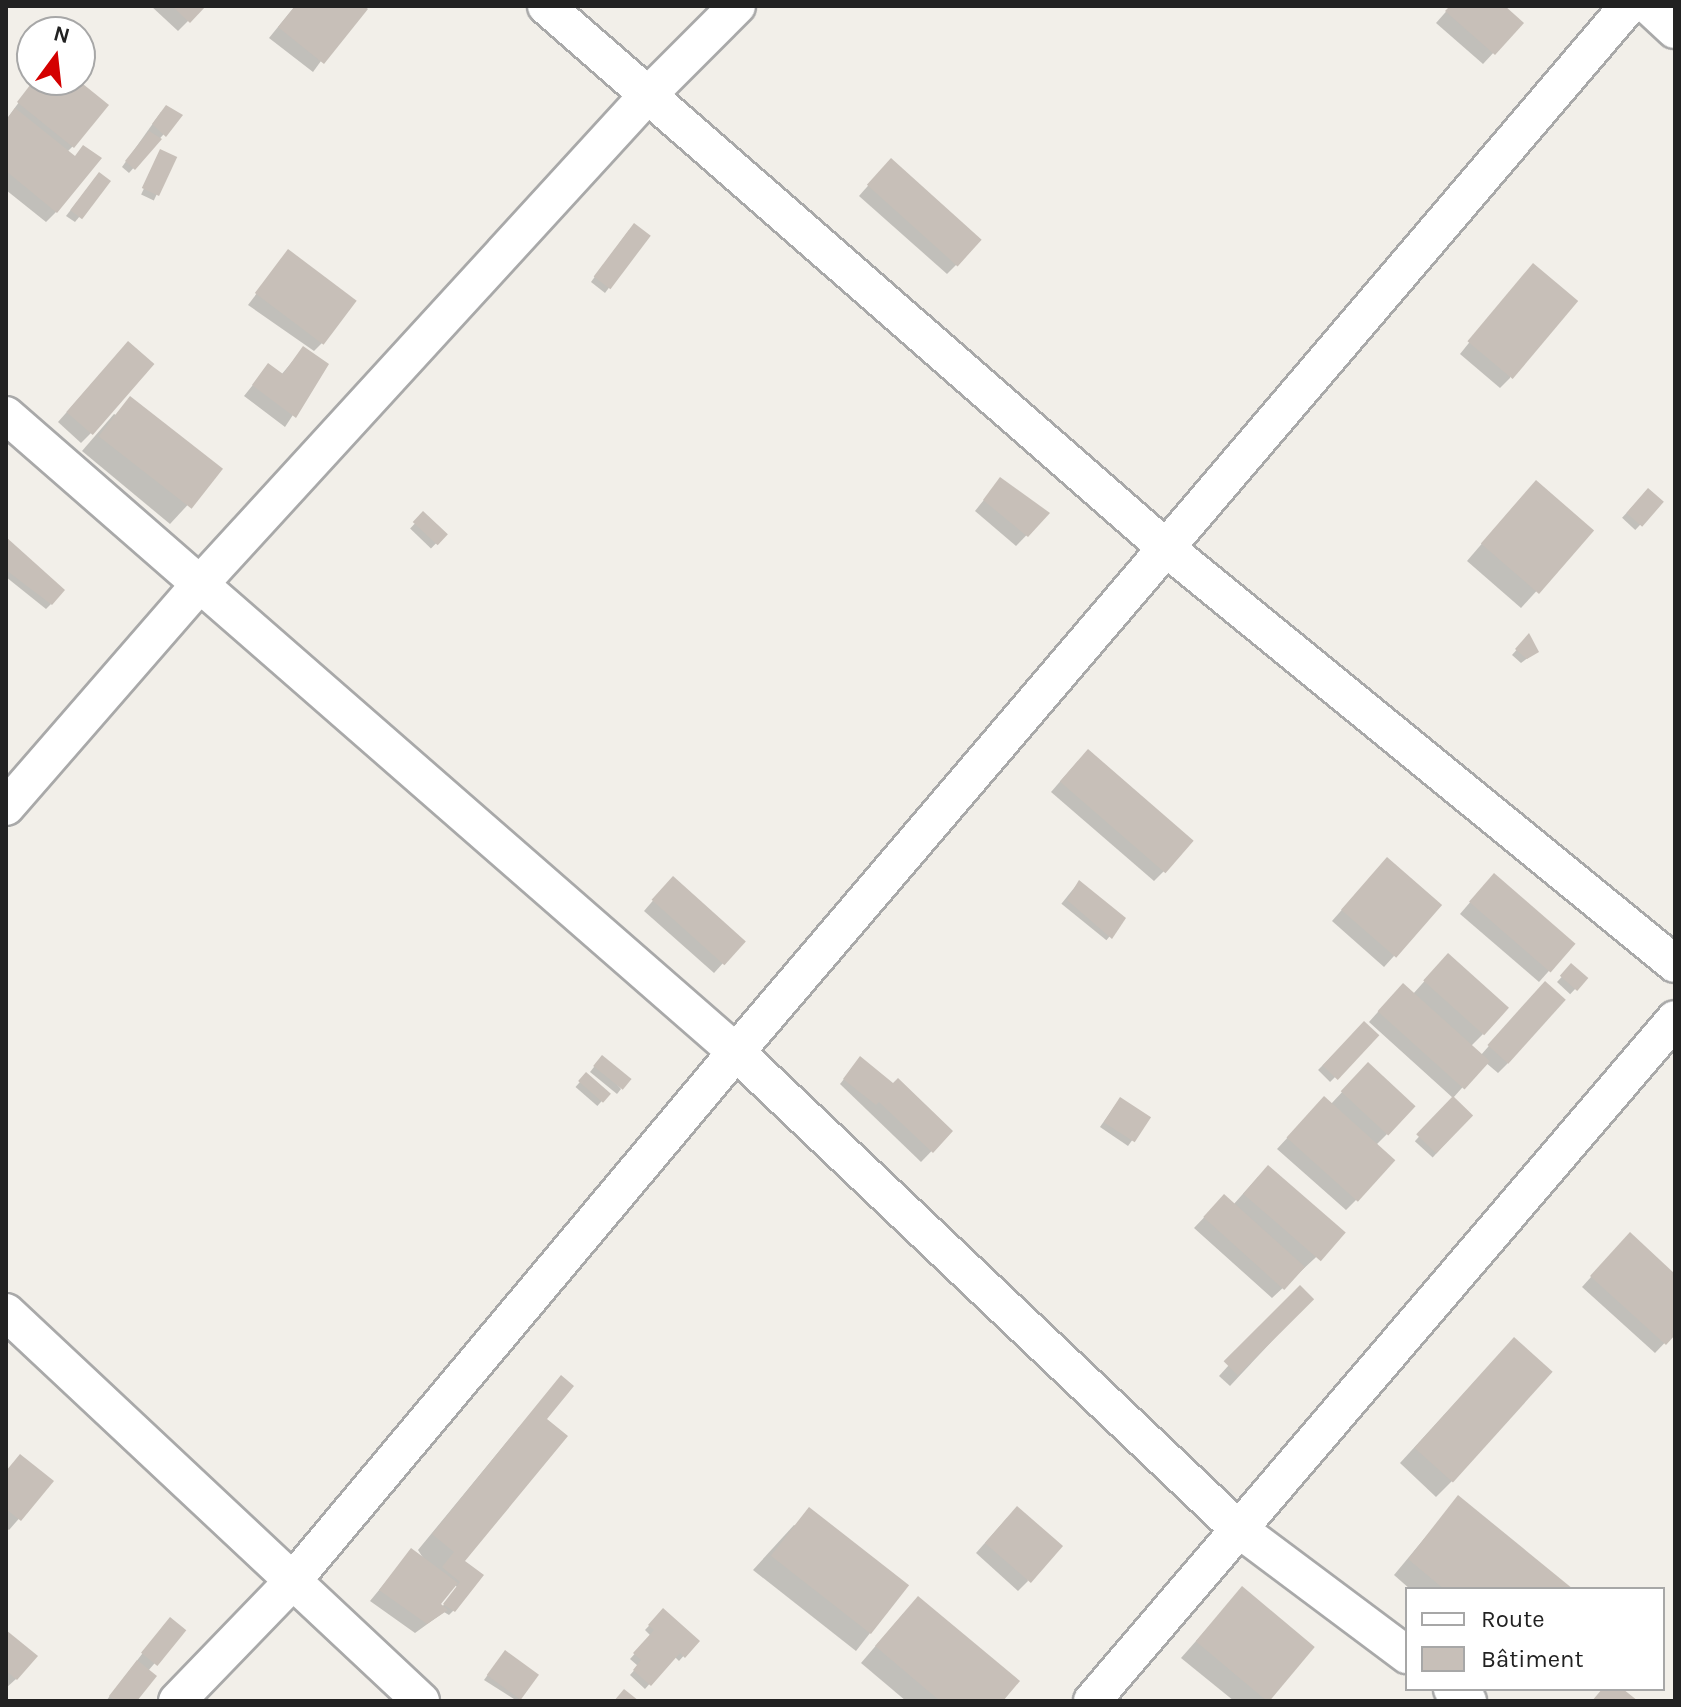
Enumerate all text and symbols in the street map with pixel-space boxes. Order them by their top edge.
north arrow [16,16,96,96]
text: N [51,20,73,49]
legend [1405,1587,1665,1691]
text: Route [1481,1605,1545,1633]
text: Bâtiment [1481,1645,1584,1673]

